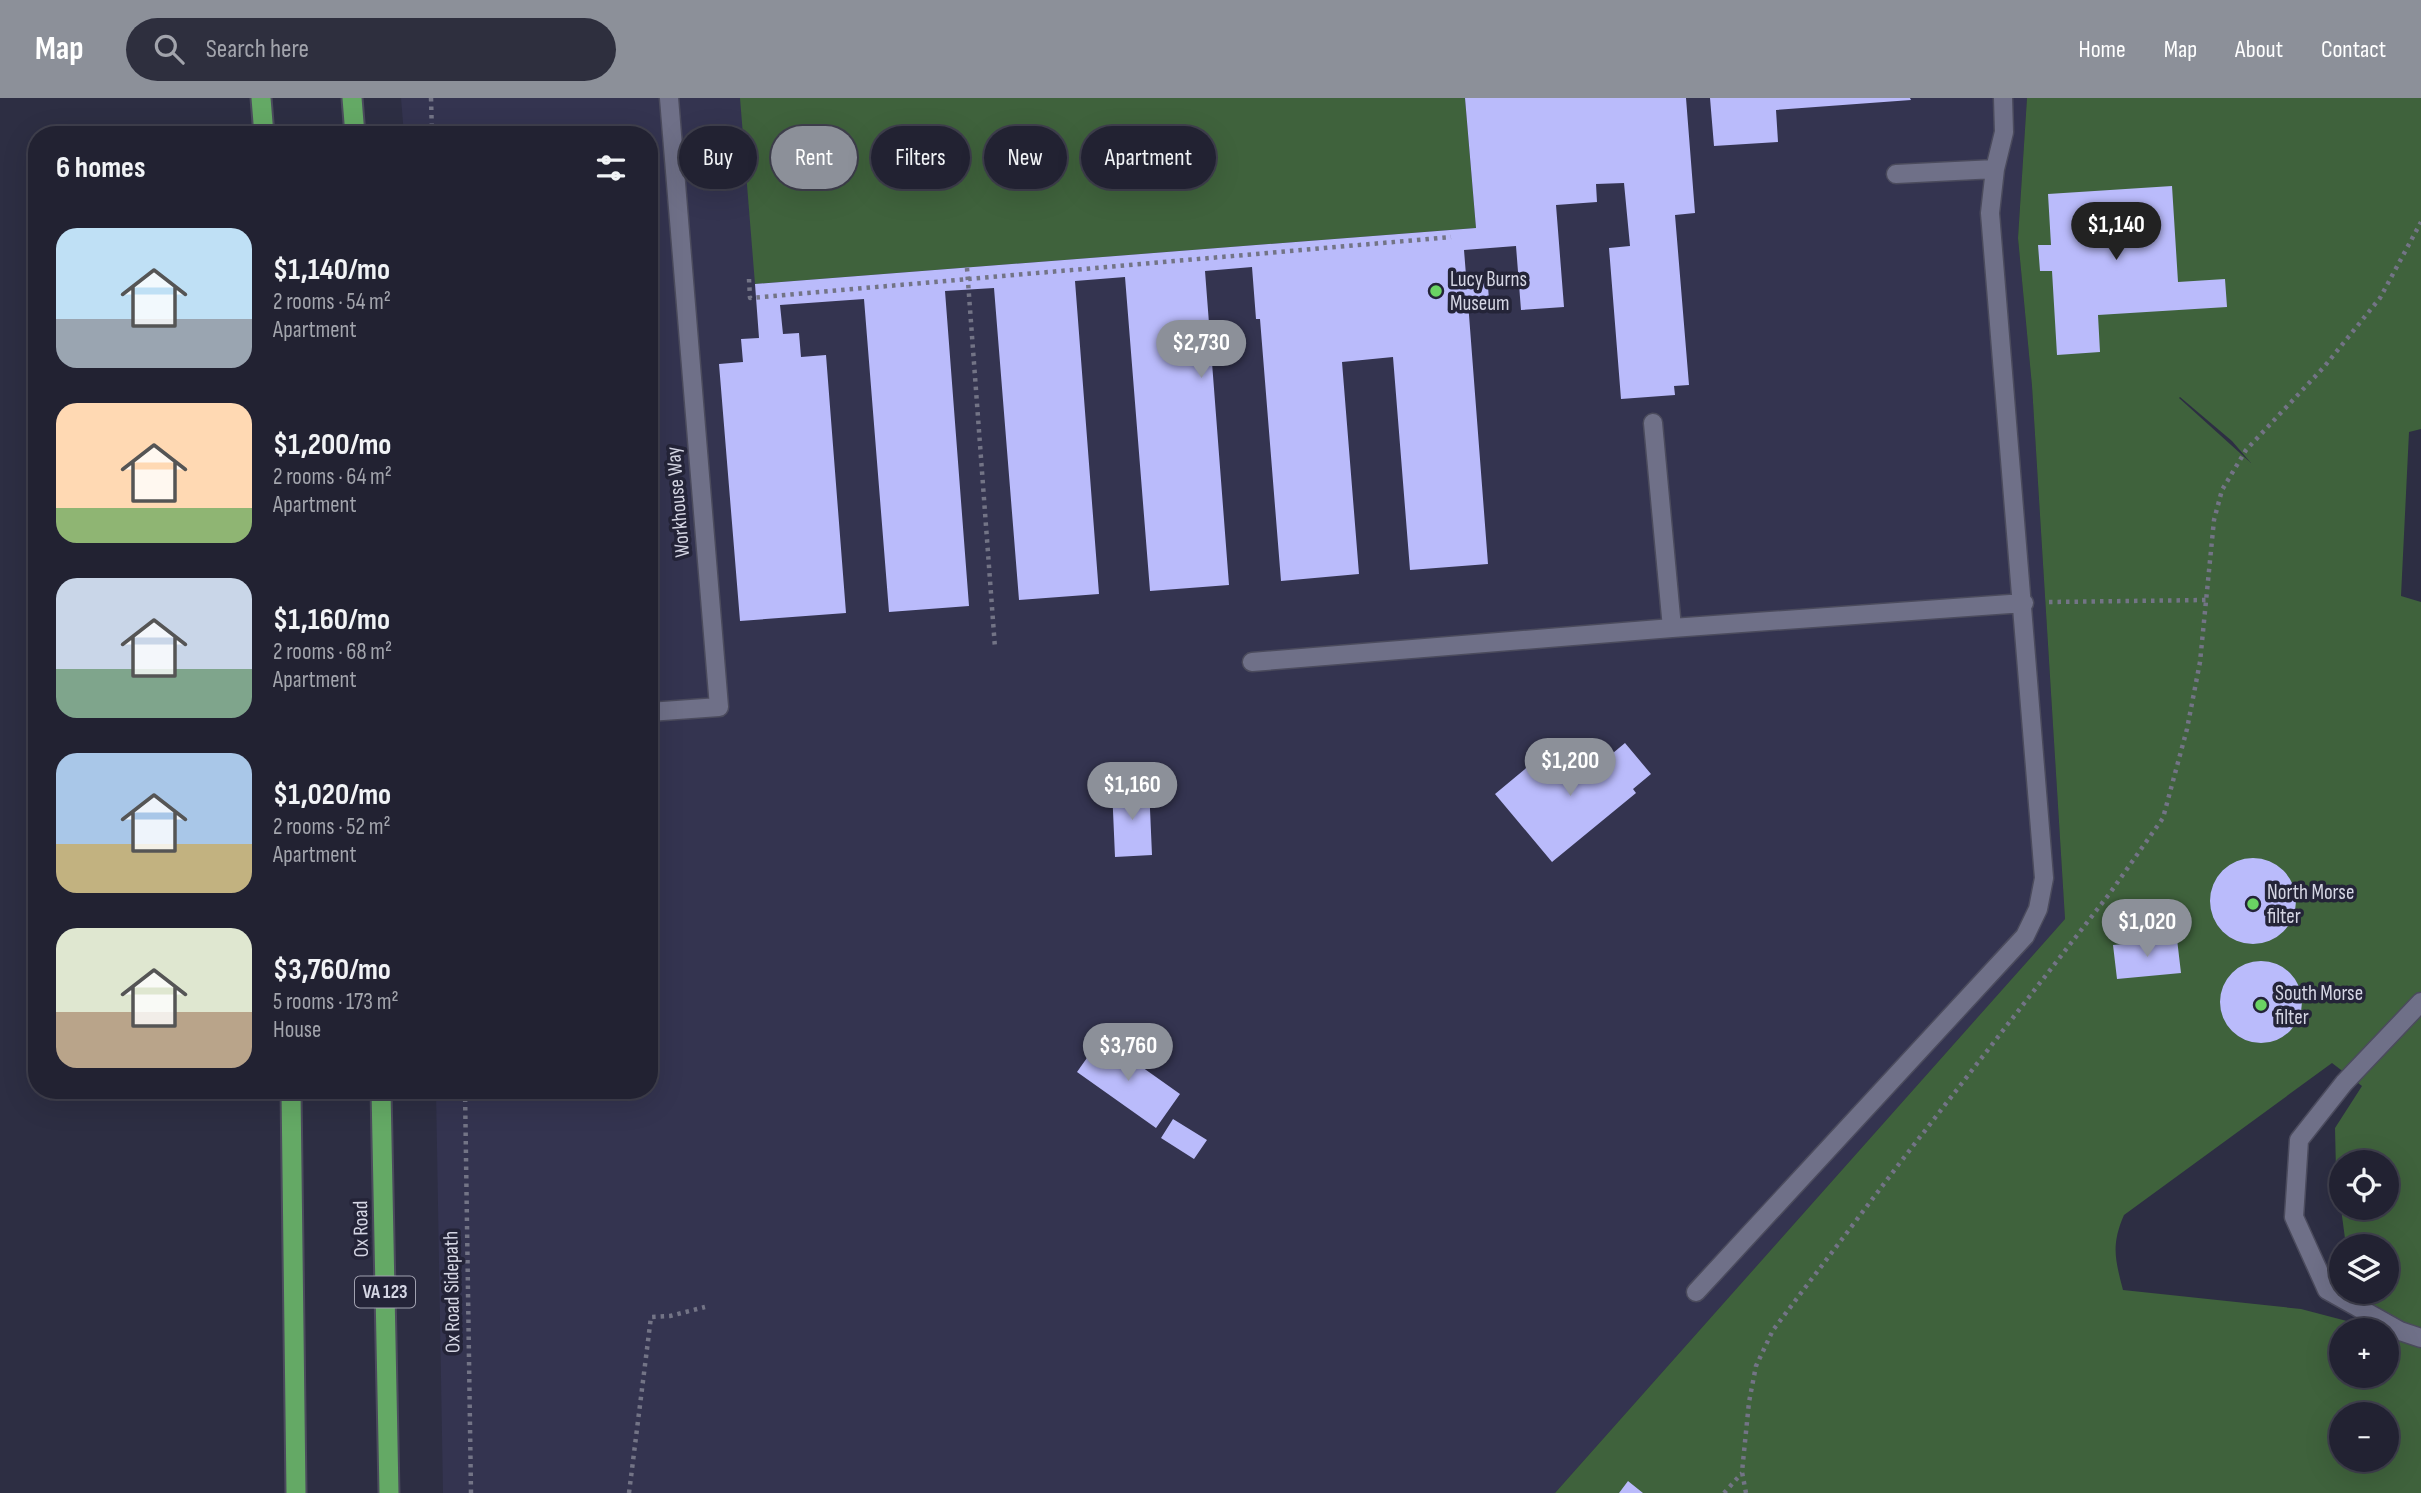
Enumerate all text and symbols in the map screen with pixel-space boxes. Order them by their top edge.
search box [126,18,616,81]
text: Map [35,29,84,69]
icon: search [150,30,188,68]
text: Search here [206,34,309,65]
text: Home [2078,35,2126,64]
text: Map [2164,35,2197,64]
text: About [2235,35,2283,64]
text: Contact [2321,35,2386,64]
chip: Buy [679,126,757,189]
chip: Rent [771,126,857,189]
chip: Filters [871,126,970,189]
chip: New [984,126,1067,189]
chip: Apartment [1081,126,1216,189]
icon: filters [592,149,630,187]
text: 6 homes [56,150,145,186]
pin: $1,140 [2059,202,2173,262]
text: $1,140 [2087,211,2145,239]
text: $1,140/mo [273,252,390,288]
icon: home [112,256,196,340]
place label: Lucy Burns Museum [1450,267,1527,316]
marker: Lucy Burns Museum [1428,283,1444,299]
text: 2 rooms · 54 m² [273,288,391,316]
text: Apartment [273,316,357,344]
pin: $2,730 [1144,320,1258,380]
text: $2,730 [1172,329,1230,357]
text: $1,200/mo [273,427,391,463]
icon: home [112,431,196,515]
street label: Workhouse Way [661,446,695,558]
text: 2 rooms · 64 m² [273,463,392,491]
text: Apartment [273,491,357,519]
text: $1,160/mo [273,602,390,638]
icon: home [112,606,196,690]
text: 2 rooms · 68 m² [273,638,392,666]
text: Apartment [273,666,357,694]
pin: $1,200 [1513,738,1627,798]
text: $1,200 [1541,747,1599,775]
pin: $1,160 [1075,762,1189,822]
text: $1,160 [1103,771,1161,799]
text: $1,020/mo [273,777,391,813]
icon: home [112,781,196,865]
text: 2 rooms · 52 m² [273,813,391,841]
text: Apartment [273,841,357,869]
place label: North Morse filter [2267,880,2354,929]
marker: North Morse filter [2245,896,2261,912]
pin: $1,020 [2090,900,2204,959]
text: $1,020 [2118,908,2176,936]
text: $3,760/mo [273,952,391,988]
icon: home [112,956,196,1040]
place label: South Morse filter [2275,981,2363,1030]
text: 5 rooms · 173 m² [273,988,399,1016]
marker: South Morse filter [2253,997,2269,1013]
text: House [273,1016,321,1044]
pin: $3,760 [1071,1024,1185,1083]
text: $3,760 [1099,1032,1157,1060]
map controls [2329,1150,2399,1472]
button: locate [2329,1150,2399,1220]
street label: Ox Road [348,1201,374,1257]
street label: Ox Road Sidepath [438,1231,466,1353]
button: layers [2329,1234,2399,1304]
road number: VA 123 [355,1276,415,1308]
button: + [2329,1318,2399,1388]
button: − [2329,1402,2399,1472]

